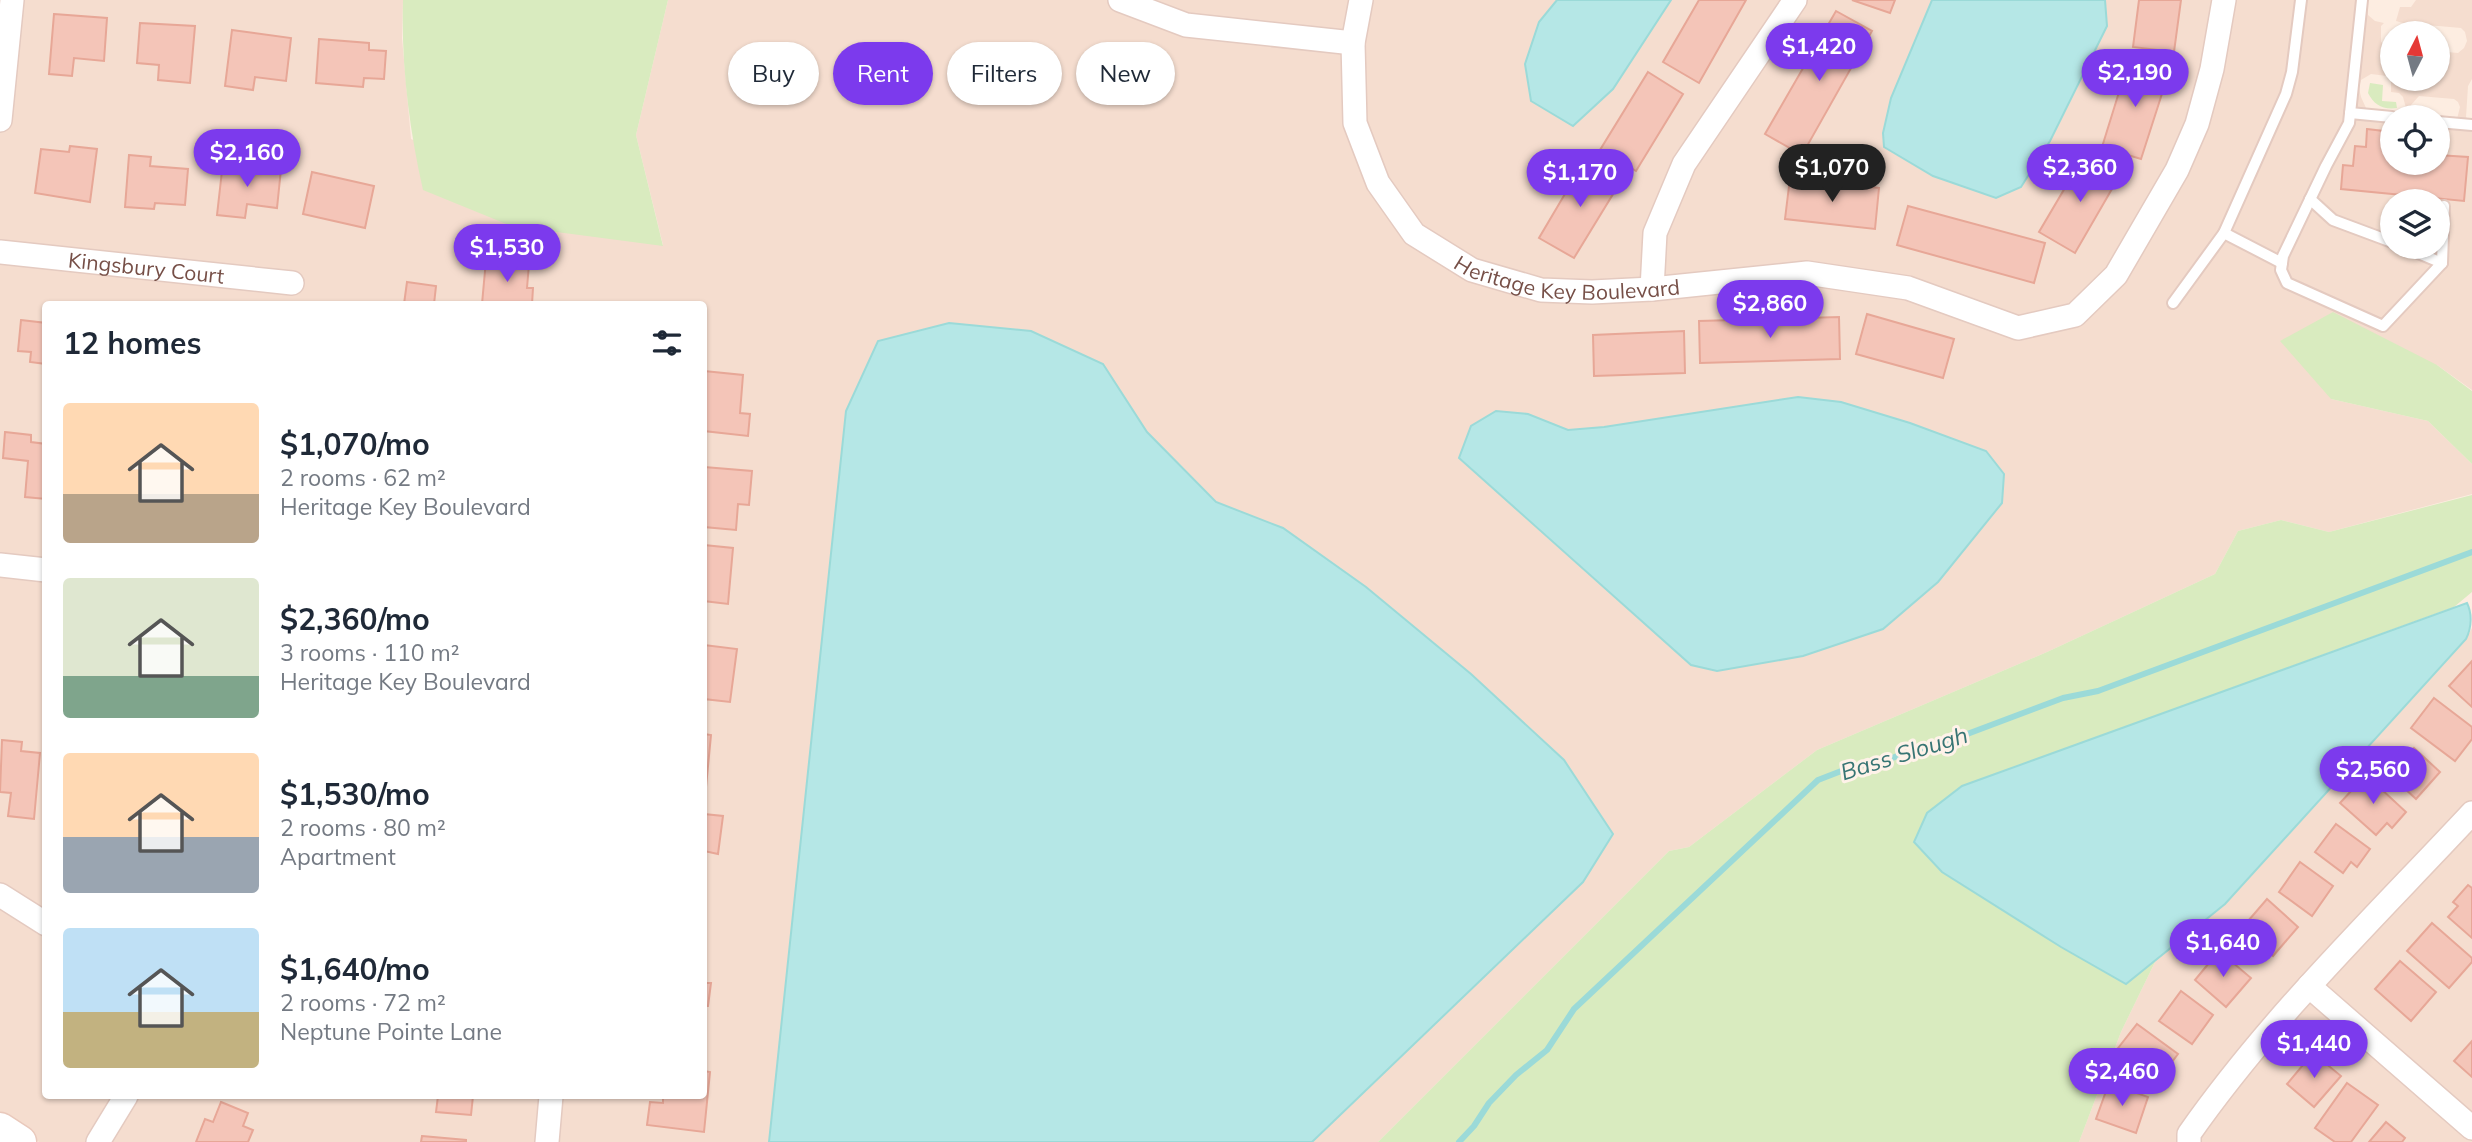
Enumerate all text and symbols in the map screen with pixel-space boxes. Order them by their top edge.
north arrow [2380,21,2450,91]
map controls [2380,21,2450,259]
pin: $1,420 [1762,24,1876,83]
text: $1,420 [1782,31,1856,60]
chip: Buy [728,42,819,105]
chip: Rent [833,42,933,105]
chip: Filters [947,42,1062,105]
chip: New [1076,42,1175,105]
pin: $2,190 [2078,50,2192,109]
text: $2,190 [2098,57,2172,86]
button: locate [2380,105,2450,175]
pin: $2,160 [190,130,304,189]
text: $2,160 [210,137,284,166]
pin: $1,070 [1775,144,1889,204]
pin: $2,360 [2023,144,2137,204]
pin: $1,170 [1523,150,1637,209]
text: $1,070 [1795,152,1869,181]
text: $2,360 [2043,152,2117,181]
text: $1,170 [1543,157,1617,186]
button: layers [2380,189,2450,259]
pin: $1,530 [450,224,564,284]
text: $1,530 [470,232,544,261]
street label: Kingsbury Court [67,246,225,289]
street label: Heritage Key Boulevard [1450,249,1681,305]
pin: $2,860 [1713,280,1827,340]
text: $2,860 [1733,288,1807,317]
text: 12 homes [63,324,202,362]
icon: filters [648,324,686,362]
text: $1,070/mo [280,425,430,463]
icon: home [119,431,203,515]
text: 2 rooms · 62 m² [280,463,446,492]
text: Heritage Key Boulevard [280,492,531,521]
text: $2,360/mo [280,600,430,638]
icon: home [119,606,203,690]
text: 3 rooms · 110 m² [280,638,460,667]
text: Heritage Key Boulevard [280,667,531,696]
water label: Bass Slough [1837,720,1971,786]
pin: $2,560 [2316,746,2430,806]
text: $2,560 [2336,754,2410,783]
text: $1,530/mo [280,775,430,813]
icon: home [119,781,203,865]
text: 2 rooms · 80 m² [280,813,446,842]
text: Apartment [280,842,396,871]
pin: $1,640 [2166,920,2280,979]
text: $1,640 [2186,927,2260,956]
text: $1,640/mo [280,950,430,988]
icon: home [119,956,203,1040]
text: 2 rooms · 72 m² [280,988,446,1017]
text: Neptune Pointe Lane [280,1017,502,1046]
pin: $1,440 [2257,1020,2371,1080]
text: $1,440 [2277,1028,2351,1057]
pin: $2,460 [2065,1048,2179,1108]
text: $2,460 [2085,1056,2159,1085]

